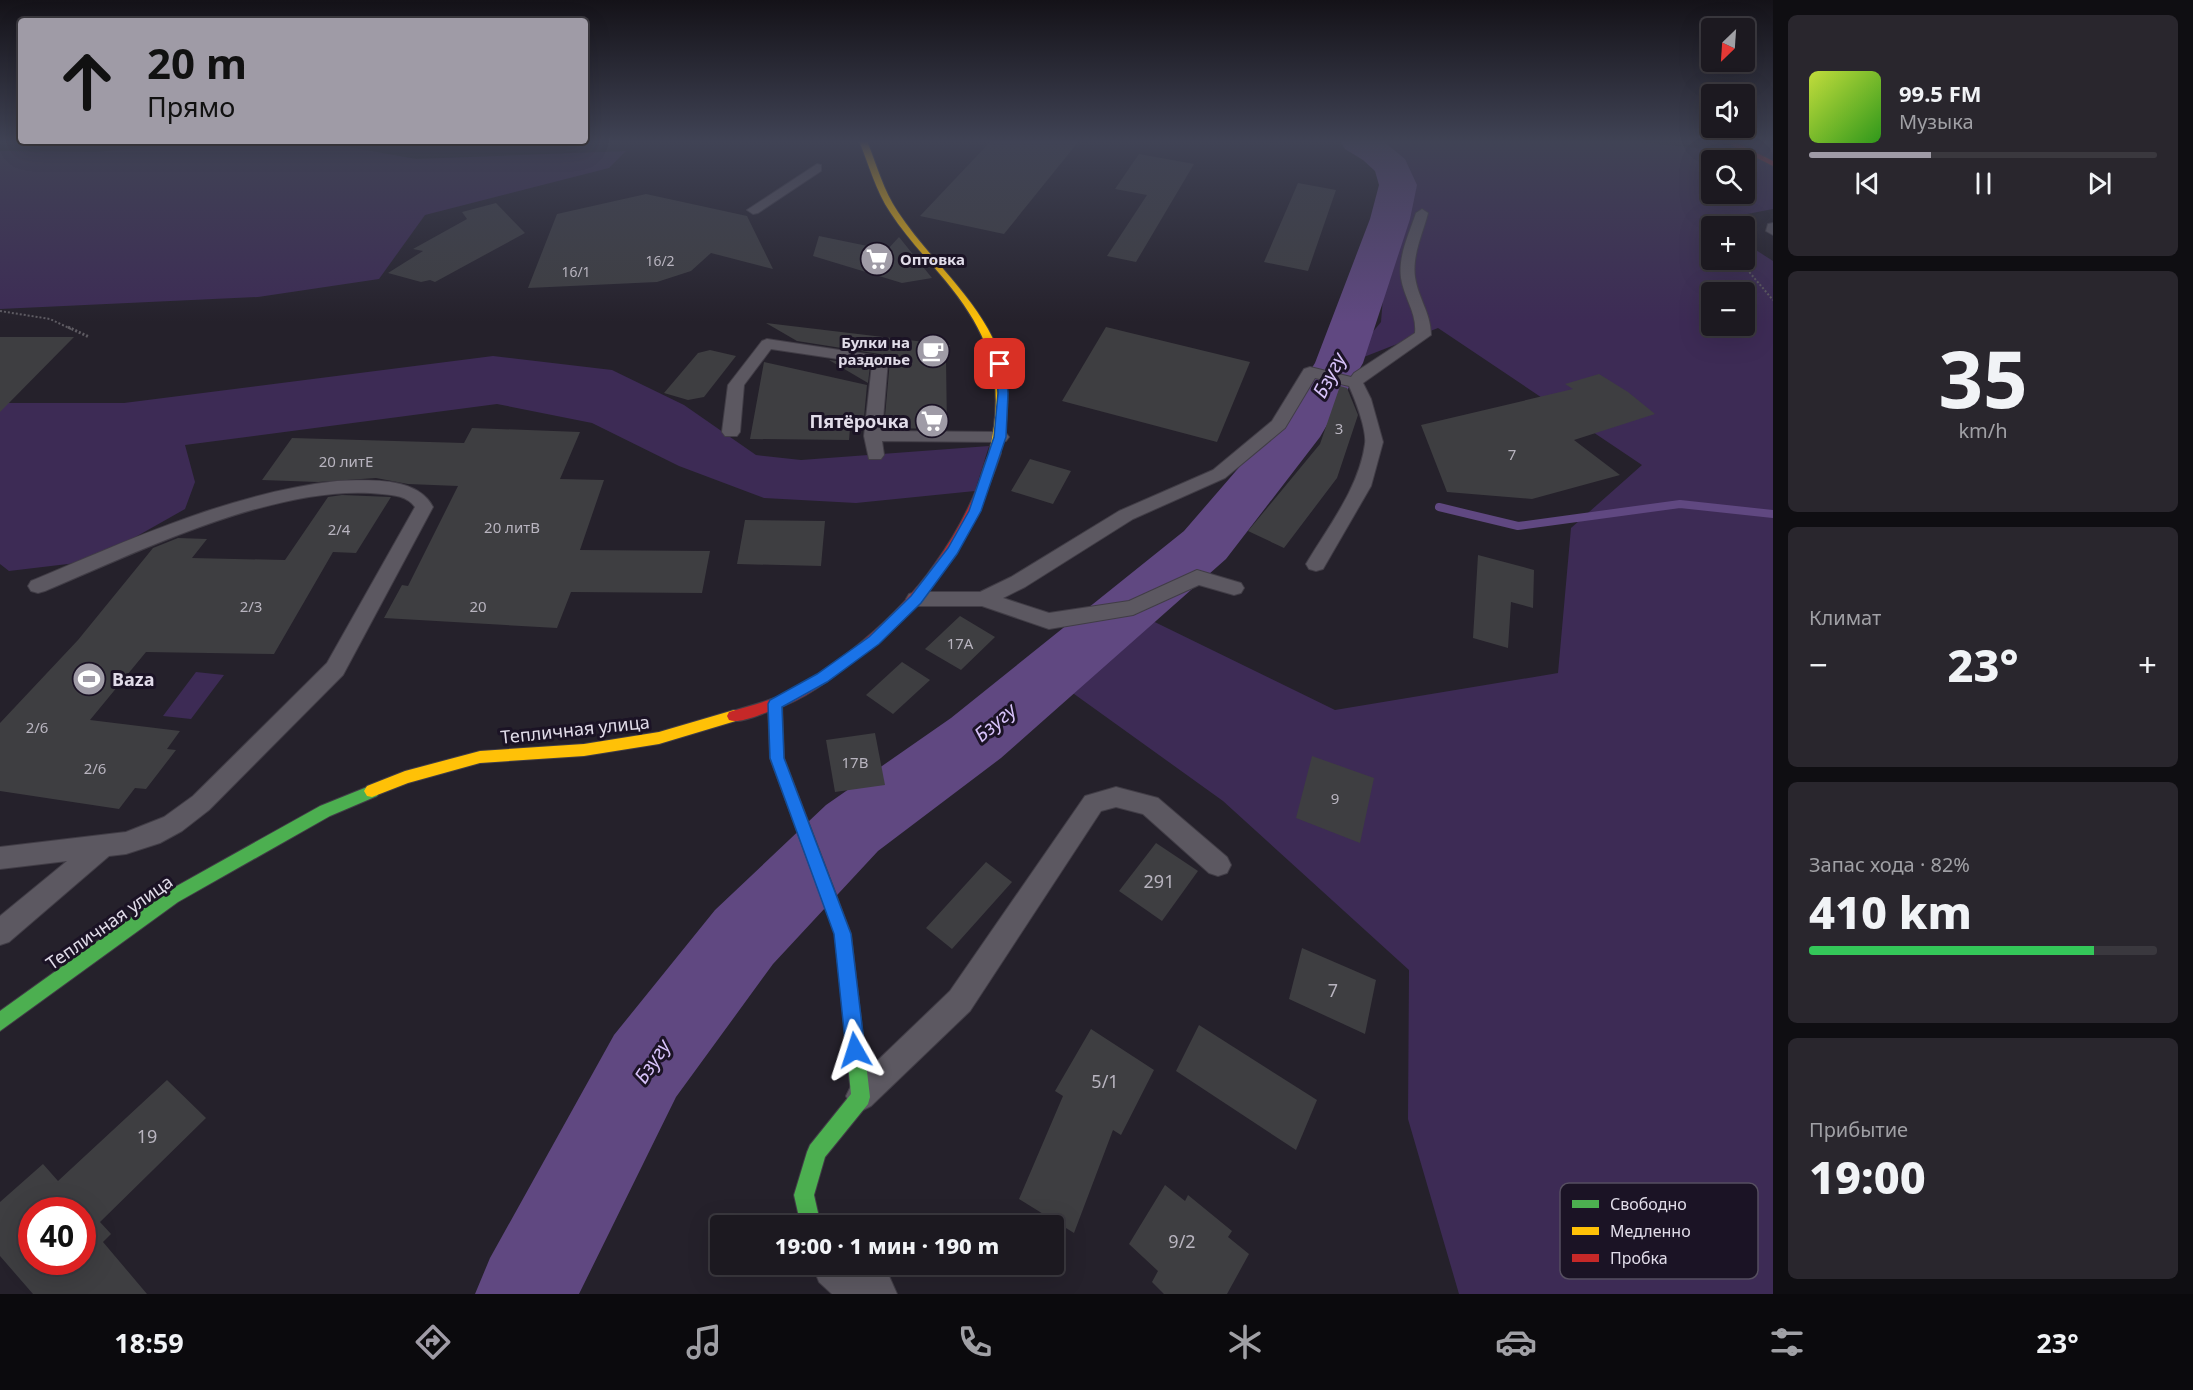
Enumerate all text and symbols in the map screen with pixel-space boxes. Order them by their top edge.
north arrow [1701,18,1755,72]
map controls [1701,18,1755,336]
text: 20 m [147,34,247,91]
icon: ahead [48,42,126,120]
text: 99.5 FM [1899,78,1981,108]
button: sound [1701,84,1755,138]
text: Прямо [147,88,235,125]
text: Музыка [1899,108,1974,135]
button: search [1701,150,1755,204]
icon: previous [1851,167,1884,200]
icon: pause [1967,167,2000,200]
icon: next [2083,167,2116,200]
button: + [1701,216,1755,270]
supermarket icon: Оптовка [859,241,895,277]
place label: Оптовка [900,249,965,269]
house number: 16/2 [645,251,675,270]
house number: 16/1 [561,262,591,281]
button: − [1701,282,1755,336]
text: 35 [1938,325,2028,431]
place label: Булки на раздолье [838,332,910,369]
cafe icon: Булки на раздолье [915,333,951,369]
pin [974,338,1025,389]
icon: arrive [983,347,1016,380]
water label: Бзугу [1306,347,1353,402]
supermarket icon: Пятёрочка [914,403,950,439]
place label: Пятёрочка [810,409,909,433]
text: km/h [1958,417,2008,444]
house number: 3 [1335,418,1343,438]
house number: 7 [1508,444,1516,464]
house number: 20 литЕ [319,451,373,471]
house number: 20 литВ [484,517,540,537]
house number: 2/4 [328,519,351,539]
house number: 2/3 [240,596,262,616]
house number: 20 [469,596,487,616]
text: Климат [1809,604,1881,631]
house number: 17А [947,633,974,653]
text: 23° [1947,634,2019,695]
text: − [1809,642,1828,687]
text: + [2138,642,2157,687]
sports icon: Baza [71,661,107,697]
place label: Baza [112,667,154,691]
water label: Бзугу [968,696,1023,748]
street label: Тепличная улица [499,709,651,749]
house number: 2/6 [26,717,48,737]
house number: 17В [842,752,868,772]
house number: 2/6 [84,758,106,778]
house number: 9 [1331,788,1339,808]
text: Запас хода · 82% [1809,851,1970,878]
street label: Тепличная улица [41,869,177,975]
house number: 291 [1144,869,1174,893]
text: 410 km [1809,881,1972,942]
house number: 7 [1328,978,1338,1002]
position arrow [823,1018,887,1082]
water label: Бзугу [627,1033,677,1088]
house number: 5/1 [1091,1069,1119,1093]
text: Прибытие [1809,1116,1908,1143]
house number: 19 [137,1124,157,1148]
text: 19:00 [1809,1146,1926,1207]
legend [1560,1183,1758,1279]
text: Свободно [1610,1193,1687,1215]
speed limit sign: 40 [18,1197,96,1275]
text: Медленно [1610,1220,1691,1242]
house number: 9/2 [1168,1229,1196,1253]
text: 19:00 · 1 мин · 190 m [775,1230,999,1260]
text: Пробка [1610,1247,1668,1269]
icon: directions [412,1321,454,1363]
icon: music [683,1321,725,1363]
icon: phone [954,1321,996,1363]
icon: climate [1224,1321,1266,1363]
icon: car [1495,1321,1537,1363]
icon: filters [1766,1321,1808,1363]
text: 18:59 [114,1324,184,1361]
text: 23° [2036,1324,2079,1361]

